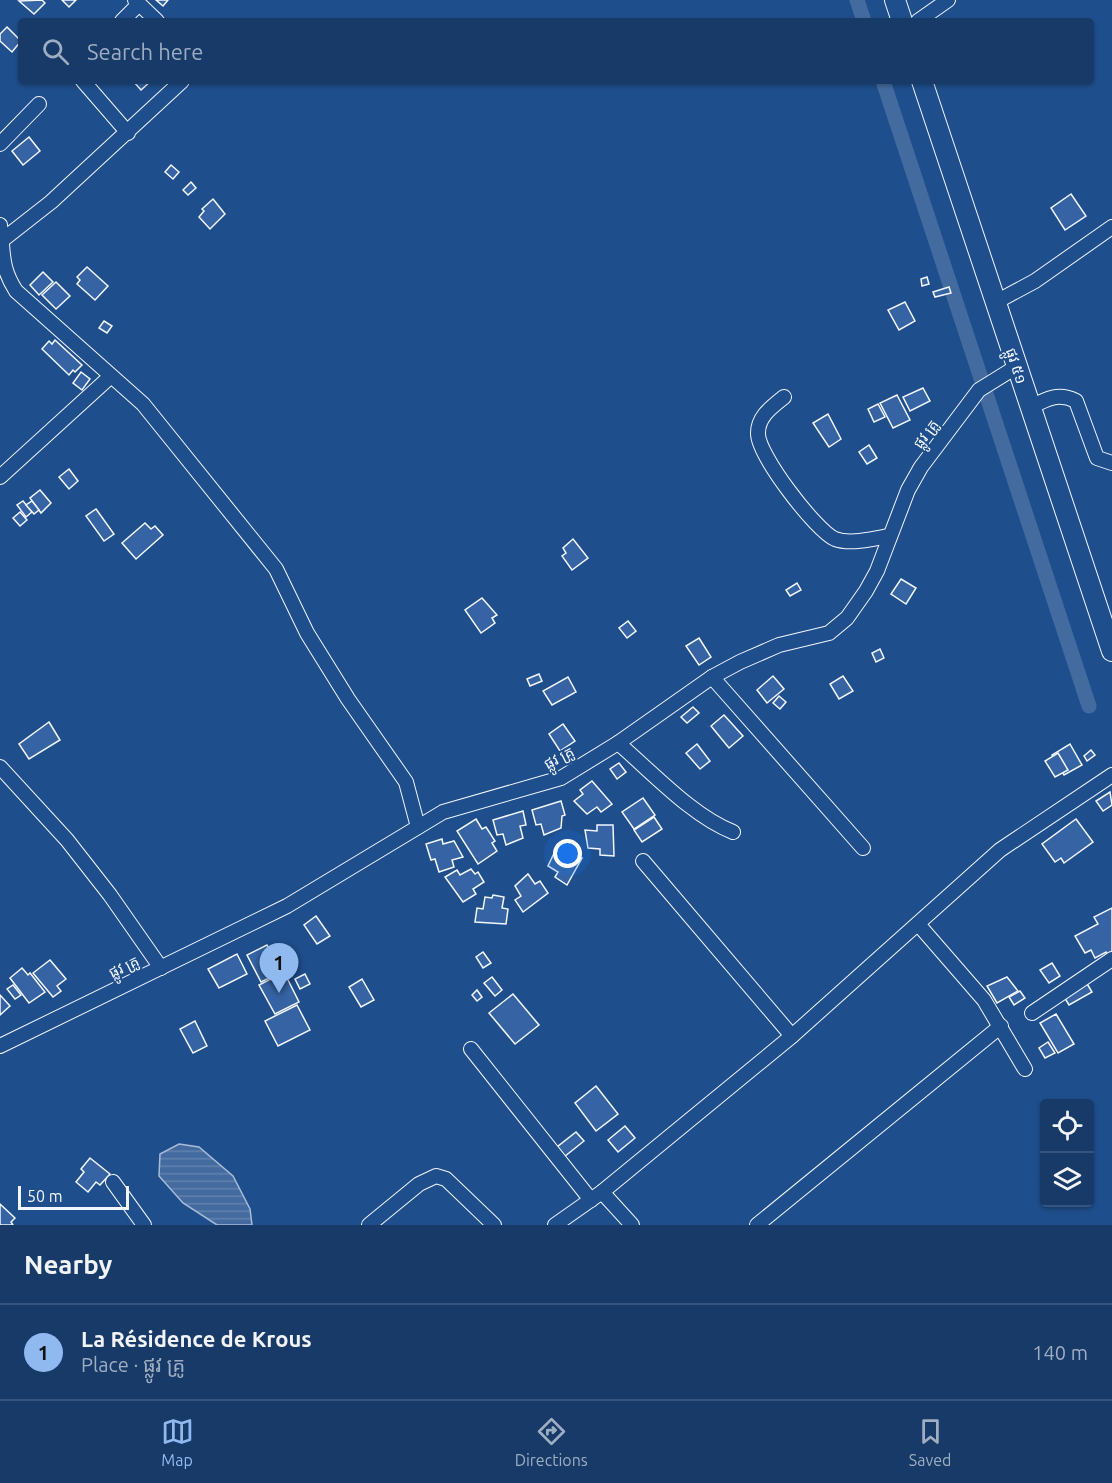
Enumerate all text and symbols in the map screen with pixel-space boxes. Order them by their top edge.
search box [18,18,1094,84]
icon: search [39,35,72,68]
text: Search here [87,39,203,64]
street label: ផ្លូវ ៥១ [998,346,1030,388]
street label: ផ្លូវ គ្រូ [909,416,946,455]
street label: ផ្លូវ គ្រូ [541,743,579,777]
your location [553,839,582,868]
pin: 1 [260,944,298,993]
street label: ផ្លូវ គ្រូ [106,952,144,986]
map controls [1040,1099,1094,1207]
button: locate [1040,1099,1094,1153]
button: layers [1040,1153,1094,1207]
scale bar [18,1183,129,1210]
text: 50 m [27,1187,63,1205]
text: Nearby [24,1250,112,1279]
text: La Résidence de Krous [81,1326,312,1351]
text: 1 [38,1341,49,1364]
text: 140 m [1032,1341,1088,1364]
text: Place · ផ្លូវ គ្រូ [81,1353,185,1376]
tab: Map [161,1415,194,1469]
tab: Directions [515,1415,588,1469]
tab: Saved [909,1415,951,1469]

